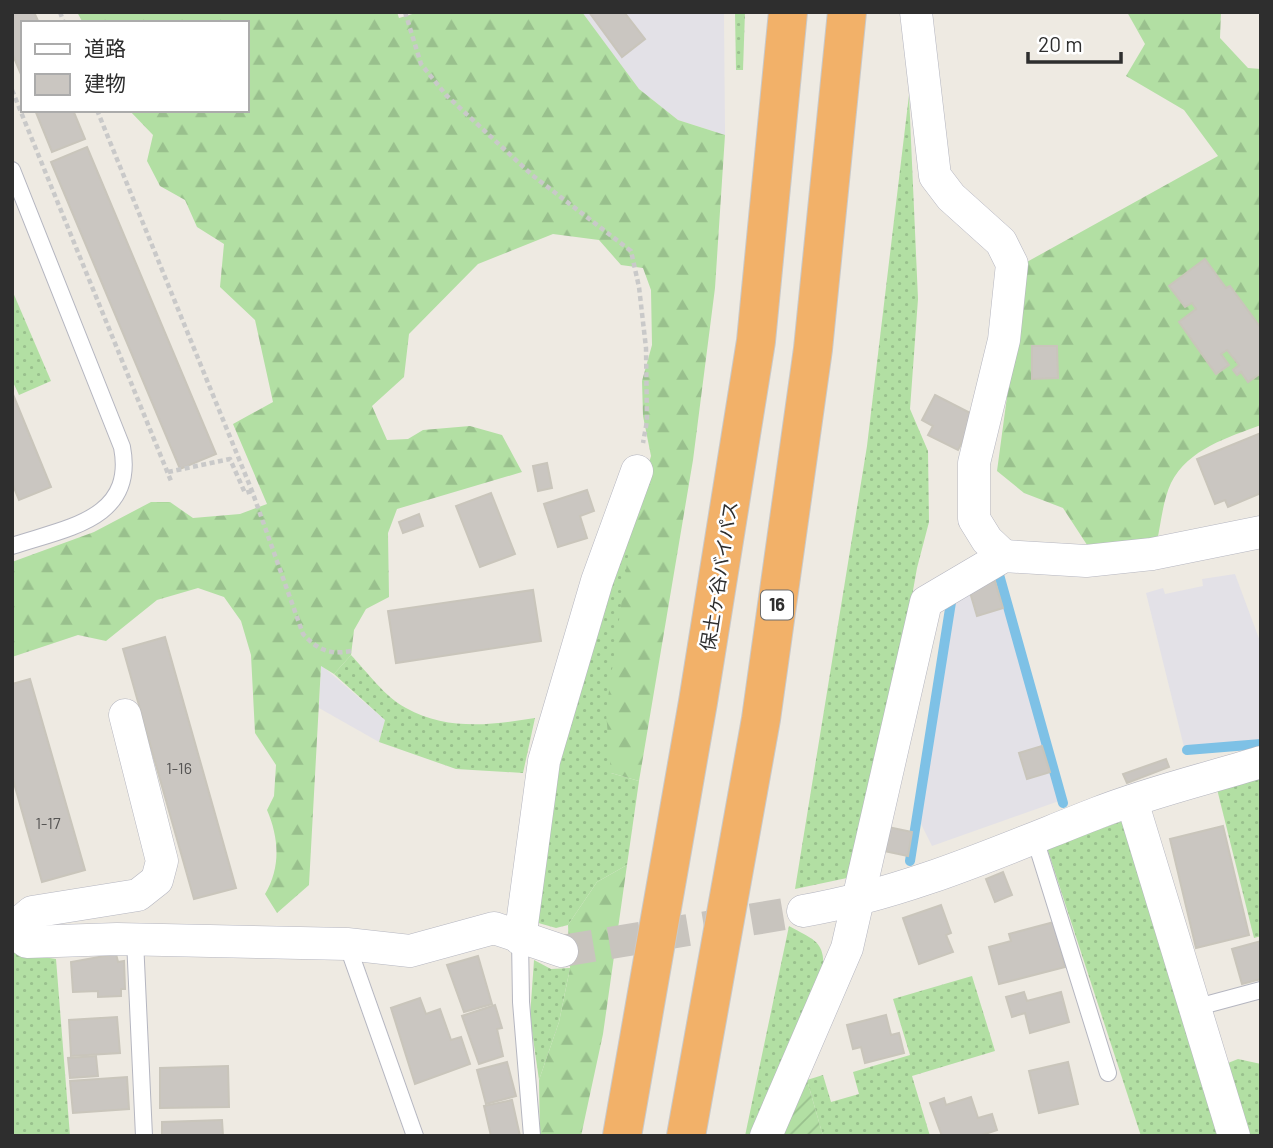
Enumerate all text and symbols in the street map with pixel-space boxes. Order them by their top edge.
legend [21,21,248,112]
scale bar [1028,21,1121,65]
text: 20 m [1038,31,1083,56]
text: 道路 [84,35,126,60]
text: 建物 [84,70,126,95]
street label: 保土ヶ谷バイパス [695,499,742,653]
road number: 16 [761,590,793,620]
house number: 1-16 [166,758,192,777]
house number: 1-17 [35,813,61,832]

